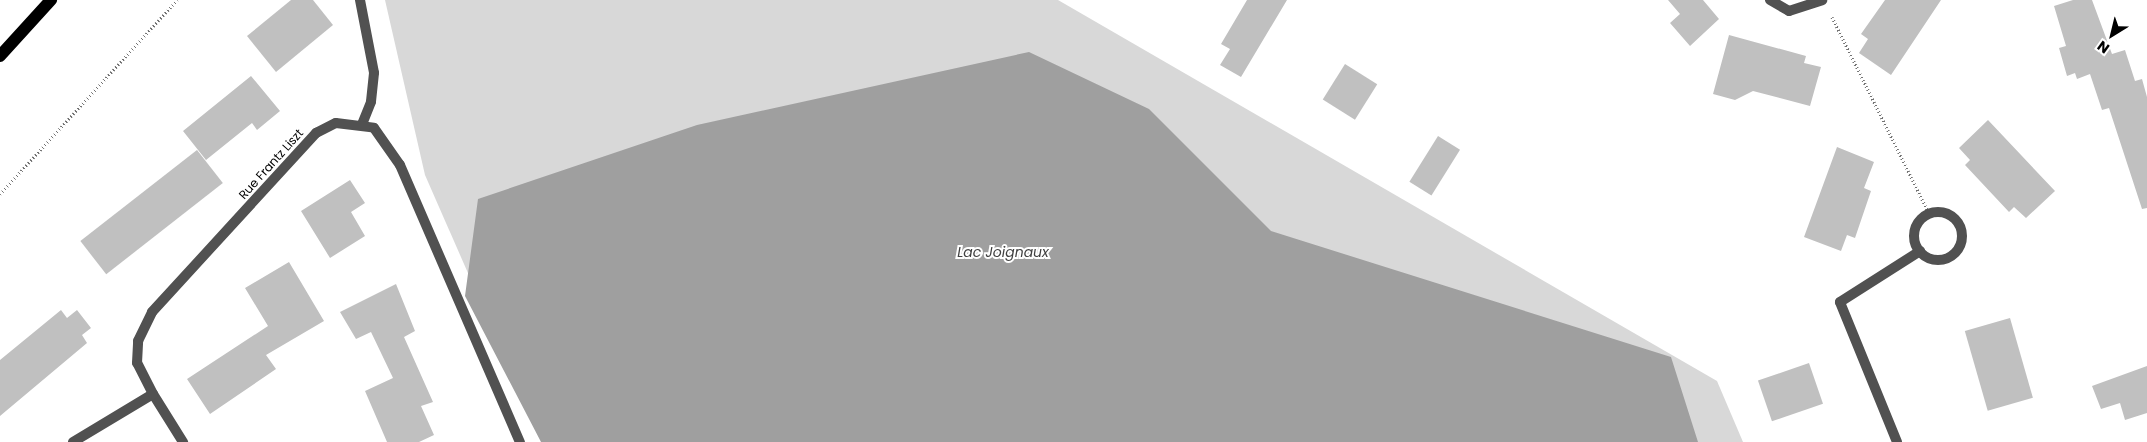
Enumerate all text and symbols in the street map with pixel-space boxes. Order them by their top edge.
north arrow [2087,10,2137,60]
text: N [2093,36,2113,58]
street label: Rue Frantz Liszt [236,126,306,202]
water label: Lac Joignaux [957,244,1049,260]

